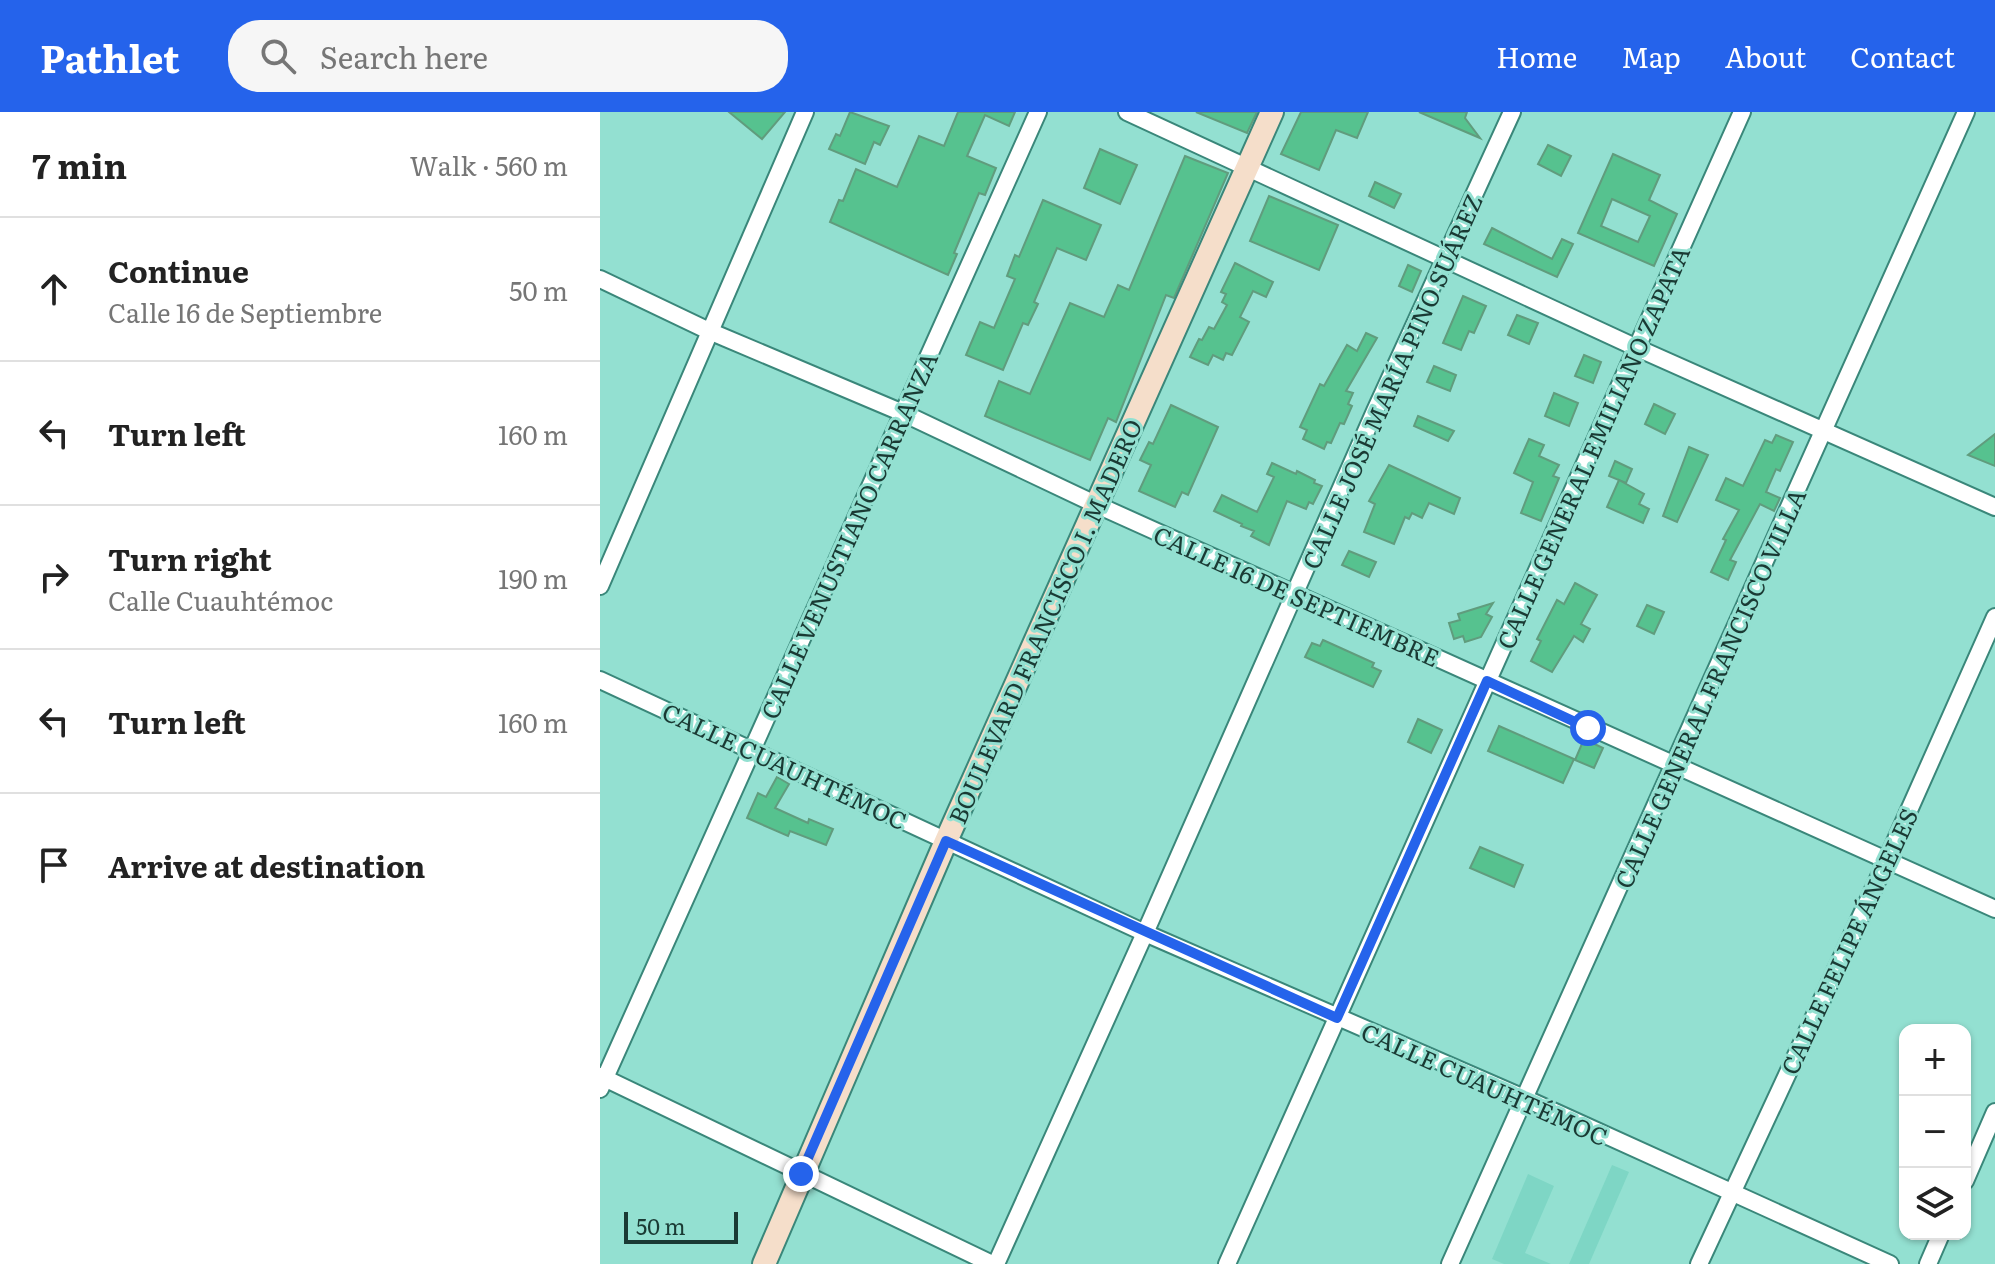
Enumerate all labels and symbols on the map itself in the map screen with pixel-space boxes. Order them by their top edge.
street label: CALLE JOSÉ MARÍA PINO SUÁREZ [1292,188,1490,574]
street label: CALLE GENERAL EMILIANO ZAPATA [1487,240,1697,654]
street label: CALLE VENUSTIANO CARRANZA [751,346,945,724]
street label: BOULEVARD FRANCISCO I. MADERO [939,413,1149,829]
street label: CALLE GENERAL FRANCISCO VILLA [1605,482,1813,893]
street label: CALLE 16 DE SEPTIEMBRE [1148,516,1446,674]
street label: CALLE CUAUHTÉMOC [657,693,913,837]
route start [1570,710,1606,746]
street label: CALLE FELIPE ÁNGELES [1771,802,1925,1080]
street label: CALLE CUAUHTÉMOC [1356,1013,1614,1153]
route end [783,1156,819,1192]
scale bar [624,1208,738,1244]

